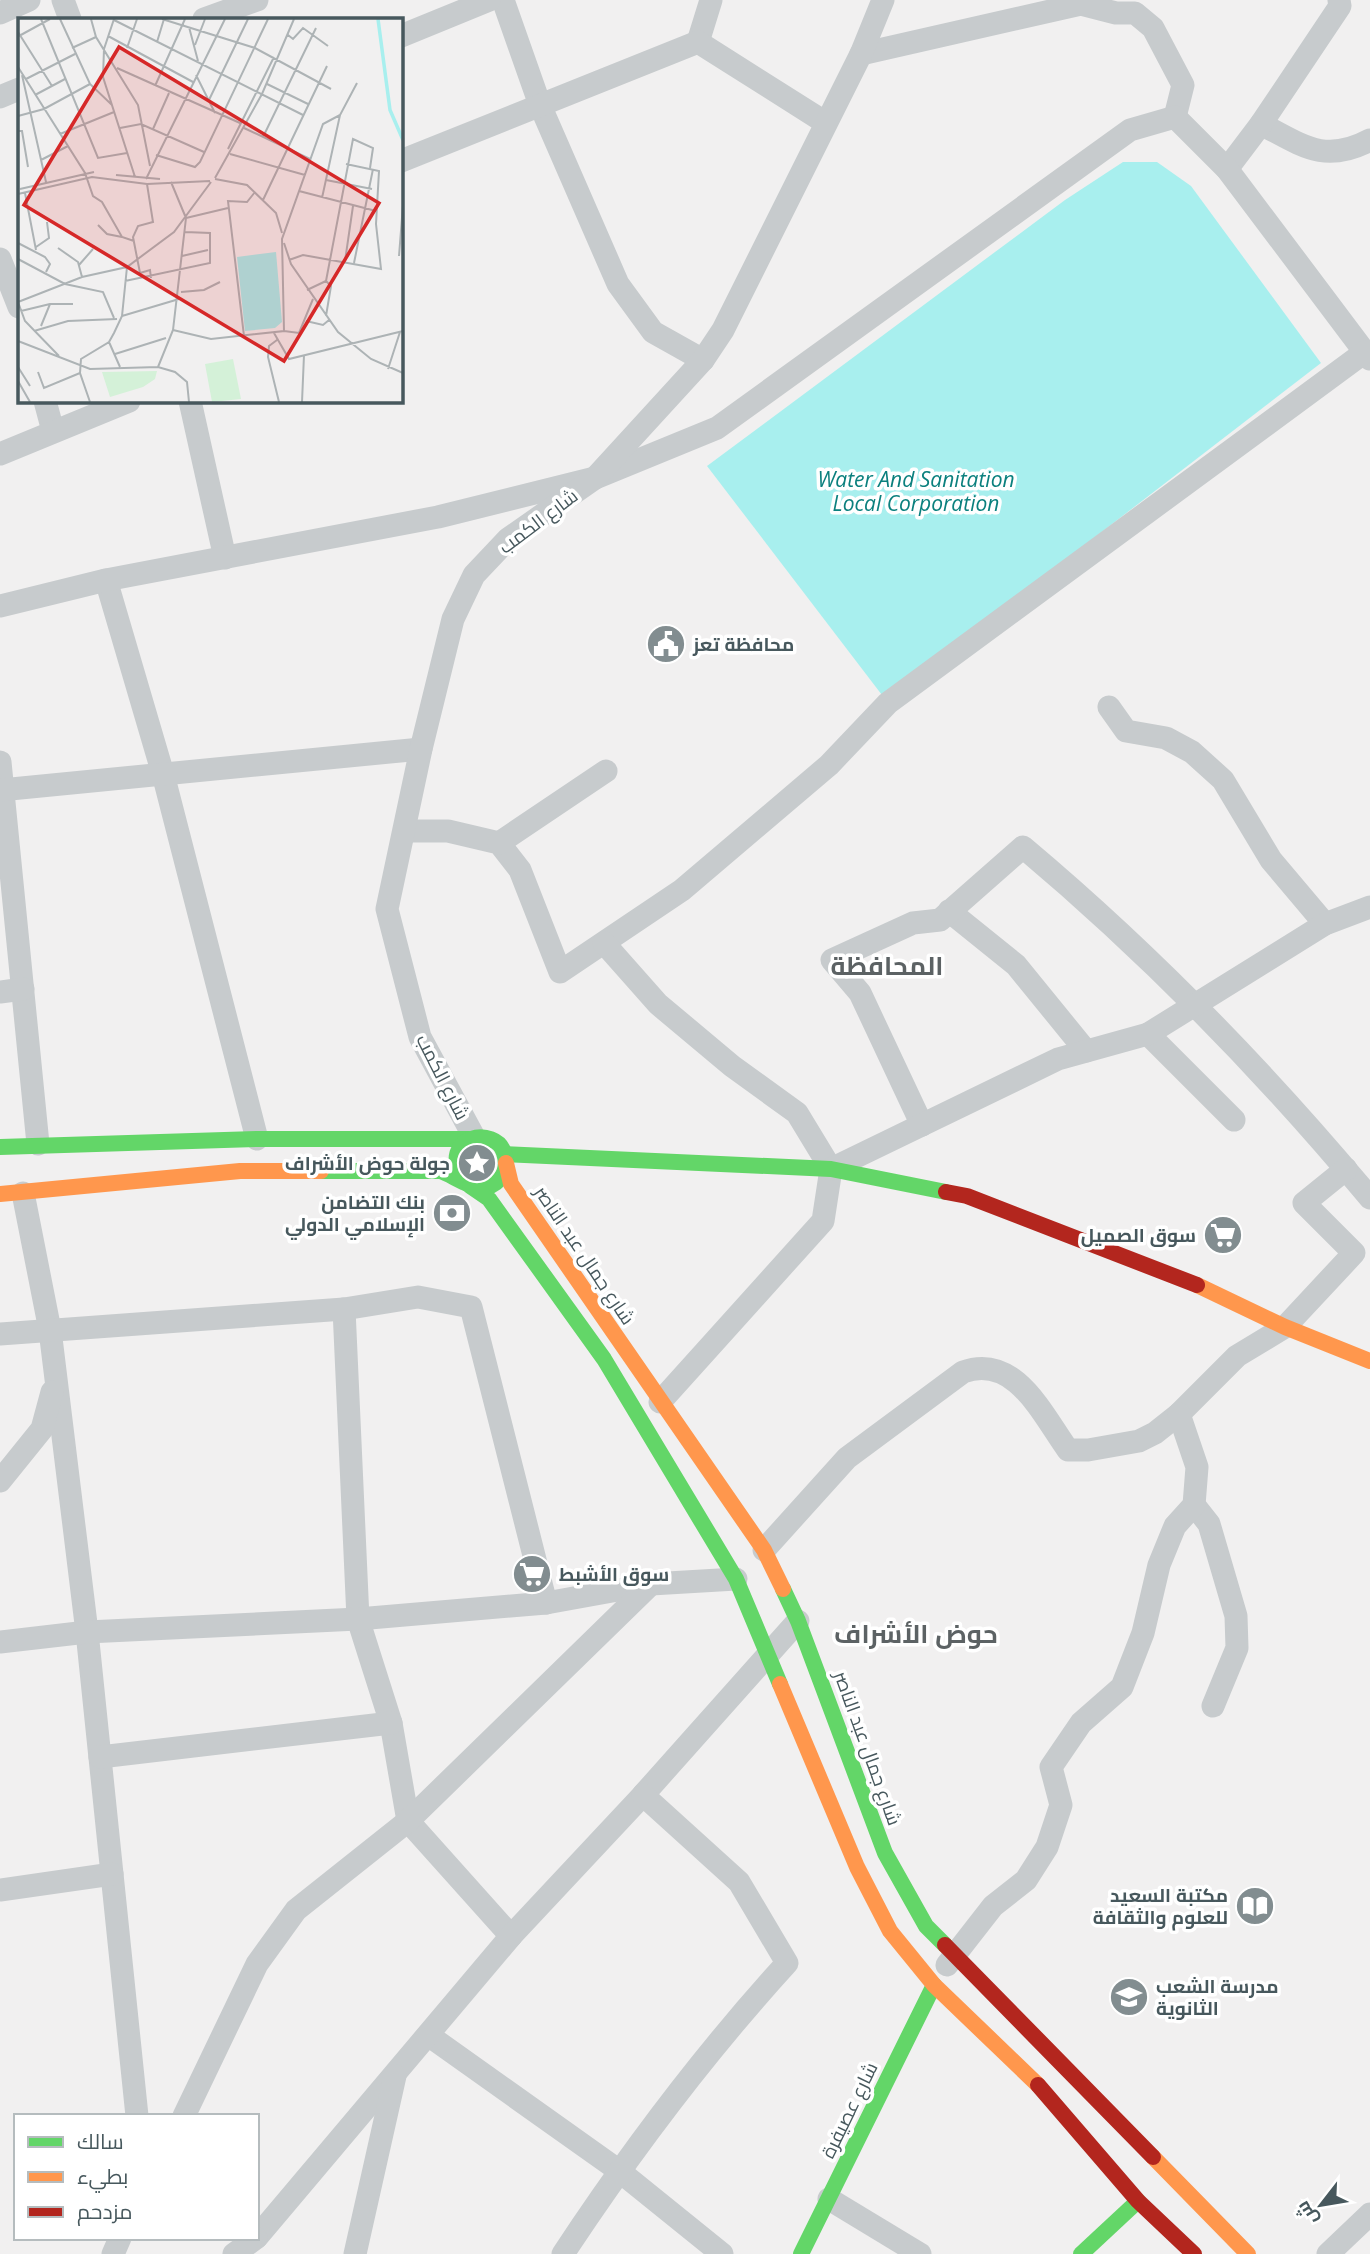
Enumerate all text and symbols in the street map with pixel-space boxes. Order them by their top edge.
inset map [18,18,402,402]
water label: Water And Sanitation Local Corporation [817,465,1015,517]
street label: شارع الكمب [493,483,584,560]
public building icon: محافظة تعز [645,623,687,665]
place label: محافظة تعز [692,631,794,657]
district label: المحافظة [831,947,943,983]
street label: شارع الكمب [409,1030,476,1125]
place icon: جولة حوض الأشراف [456,1142,498,1184]
place label: جولة حوض الأشراف [285,1150,450,1176]
street label: شارع جمال عبد الناصر [527,1180,641,1330]
place label: بنك التضامن الإسلامي الدولي [285,1189,425,1240]
bank icon: بنك التضامن الإسلامي الدولي [431,1192,473,1234]
supermarket icon: سوق الصميل [1202,1214,1244,1256]
place label: سوق الصميل [1081,1222,1196,1248]
supermarket icon: سوق الأشبط [511,1553,553,1595]
place label: سوق الأشبط [559,1561,669,1587]
district label: حوض الأشراف [834,1615,998,1651]
street label: شارع جمال عبد الناصر [827,1666,908,1829]
place label: مكتبة السعيد للعلوم والثقافة [1093,1882,1228,1931]
library icon: مكتبة السعيد للعلوم والثقافة [1234,1885,1276,1927]
place label: مدرسة الشعب الثانوية [1156,1973,1279,2021]
school or university icon: مدرسة الشعب الثانوية [1108,1976,1150,2018]
street label: شارع عصيفرة [815,2058,884,2163]
legend [14,2114,259,2240]
text: سالك [77,2127,124,2155]
text: بطيء [77,2162,128,2193]
north arrow [1286,2170,1356,2240]
text: مزدحم [77,2197,132,2226]
text: ش [1289,2197,1324,2231]

